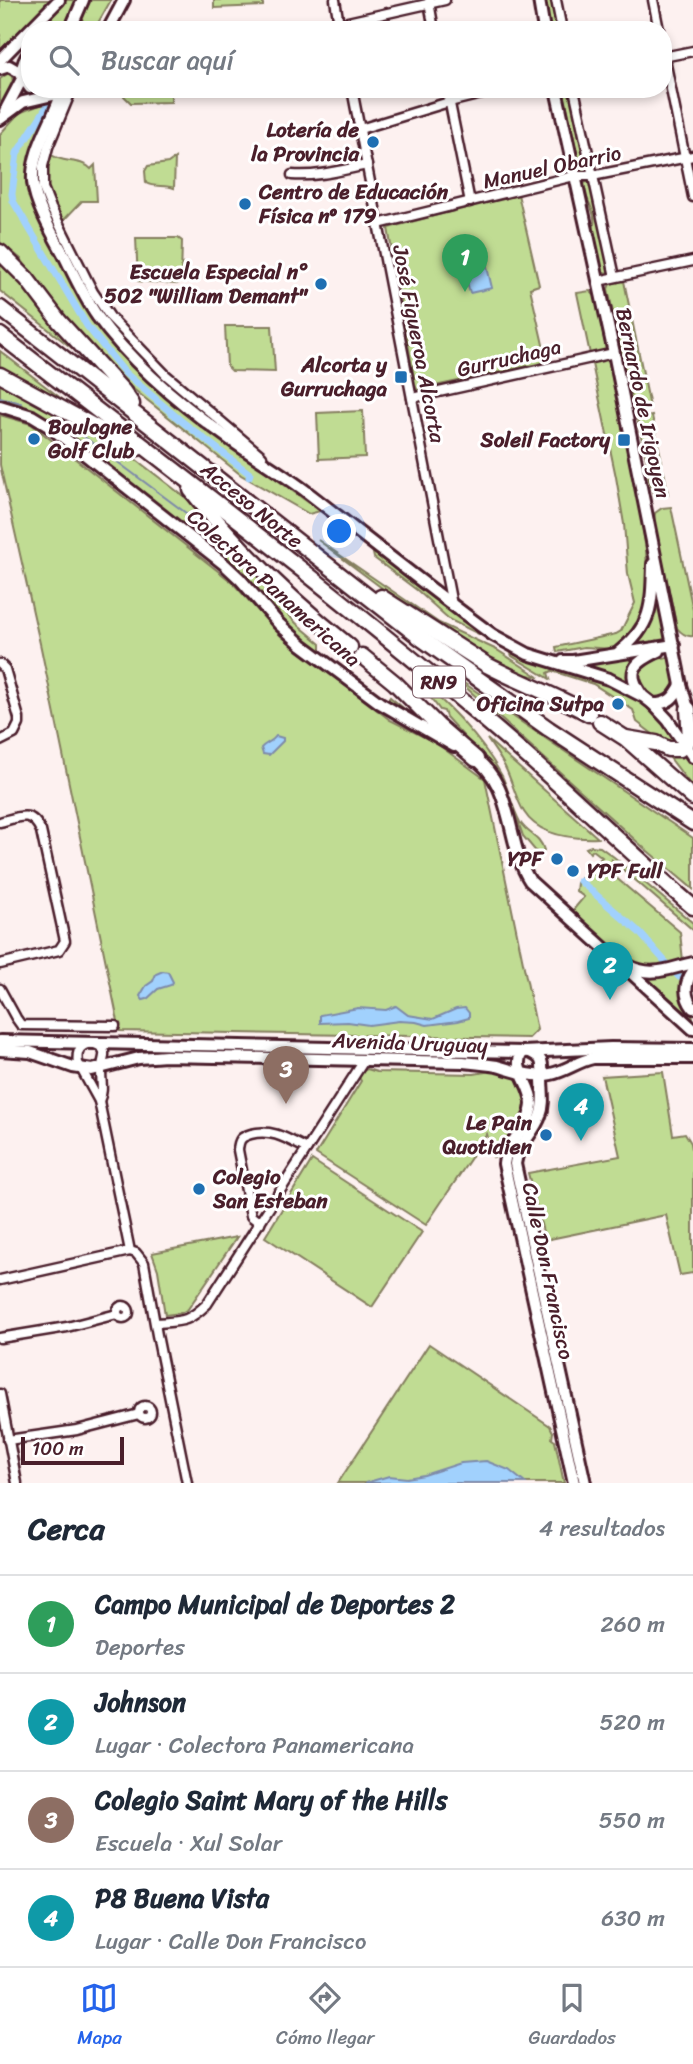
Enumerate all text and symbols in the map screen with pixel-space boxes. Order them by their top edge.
search box [21,21,672,98]
text: Buscar aquí [101,37,234,83]
icon: search [45,41,83,79]
place label: Lotería de la Provincia [250,111,360,173]
marker: Lotería de la Provincia [365,134,381,150]
street label: Manuel Obarrio [479,134,625,200]
place label: Centro de Educación Física nº 179 [258,173,449,235]
marker: Centro de Educación Física nº 179 [237,196,253,212]
pin: 1 [442,234,488,292]
street label: José Figueroa Alcorta [381,241,457,447]
place label: Escuela Especial n° 502 "William Demant" [104,253,309,315]
marker: Escuela Especial n° 502 "William Demant" [313,276,329,292]
street label: Bernardo de Irigoyen [604,304,682,502]
street label: Gurruchaga [453,327,565,388]
place label: Alcorta y Gurruchaga [280,346,388,408]
marker: Alcorta y Gurruchaga [393,369,409,385]
place label: Boulogne Golf Club [47,408,135,470]
place label: Soleil Factory [479,421,611,459]
marker: Boulogne Golf Club [26,431,42,447]
marker: Soleil Factory [616,432,632,448]
street label: Acceso Norte [191,451,312,559]
street label: Colectora Panamericana [178,499,370,677]
your location [322,514,356,548]
road number: RN9 [413,666,465,698]
place label: Oficina Sutpa [477,685,604,723]
marker: Oficina Sutpa [610,696,626,712]
place label: YPF [508,840,545,878]
marker: YPF [549,851,565,867]
place label: YPF Full [587,852,664,890]
marker: YPF Full [565,863,581,879]
pin: 2 [587,942,633,1000]
street label: Avenida Uruguay [331,1021,489,1065]
pin: 3 [263,1046,309,1104]
pin: 4 [558,1083,604,1141]
place label: Le Pain Quotidien [442,1104,533,1166]
marker: Le Pain Quotidien [538,1127,554,1143]
place label: Colegio San Esteban [212,1158,328,1220]
street label: Calle Don Francisco [511,1179,585,1363]
marker: Colegio San Esteban [191,1181,207,1197]
text: 100 m [32,1432,84,1465]
scale bar [21,1434,124,1466]
text: Cerca [28,1502,104,1556]
text: 4 resultados [539,1508,665,1549]
text: Campo Municipal de Deportes 2 [95,1581,455,1627]
text: 1 [46,1604,56,1645]
text: 260 m [600,1604,665,1645]
text: Deportes [95,1627,185,1668]
text: Johnson [95,1679,186,1725]
text: 2 [44,1702,58,1743]
text: 520 m [599,1702,665,1743]
text: Lugar · Colectora Panamericana [95,1725,414,1766]
text: Colegio Saint Mary of the Hills [95,1777,447,1823]
text: 3 [45,1800,57,1841]
text: 550 m [599,1800,665,1841]
text: Escuela · Xul Solar [95,1823,282,1864]
text: P8 Buena Vista [95,1875,269,1921]
text: 4 [44,1898,58,1939]
text: 630 m [601,1898,665,1939]
text: Lugar · Calle Don Francisco [95,1921,366,1962]
tab: Mapa [77,1979,122,2054]
tab: Cómo llegar [276,1979,374,2054]
tab: Guardados [529,1979,616,2054]

